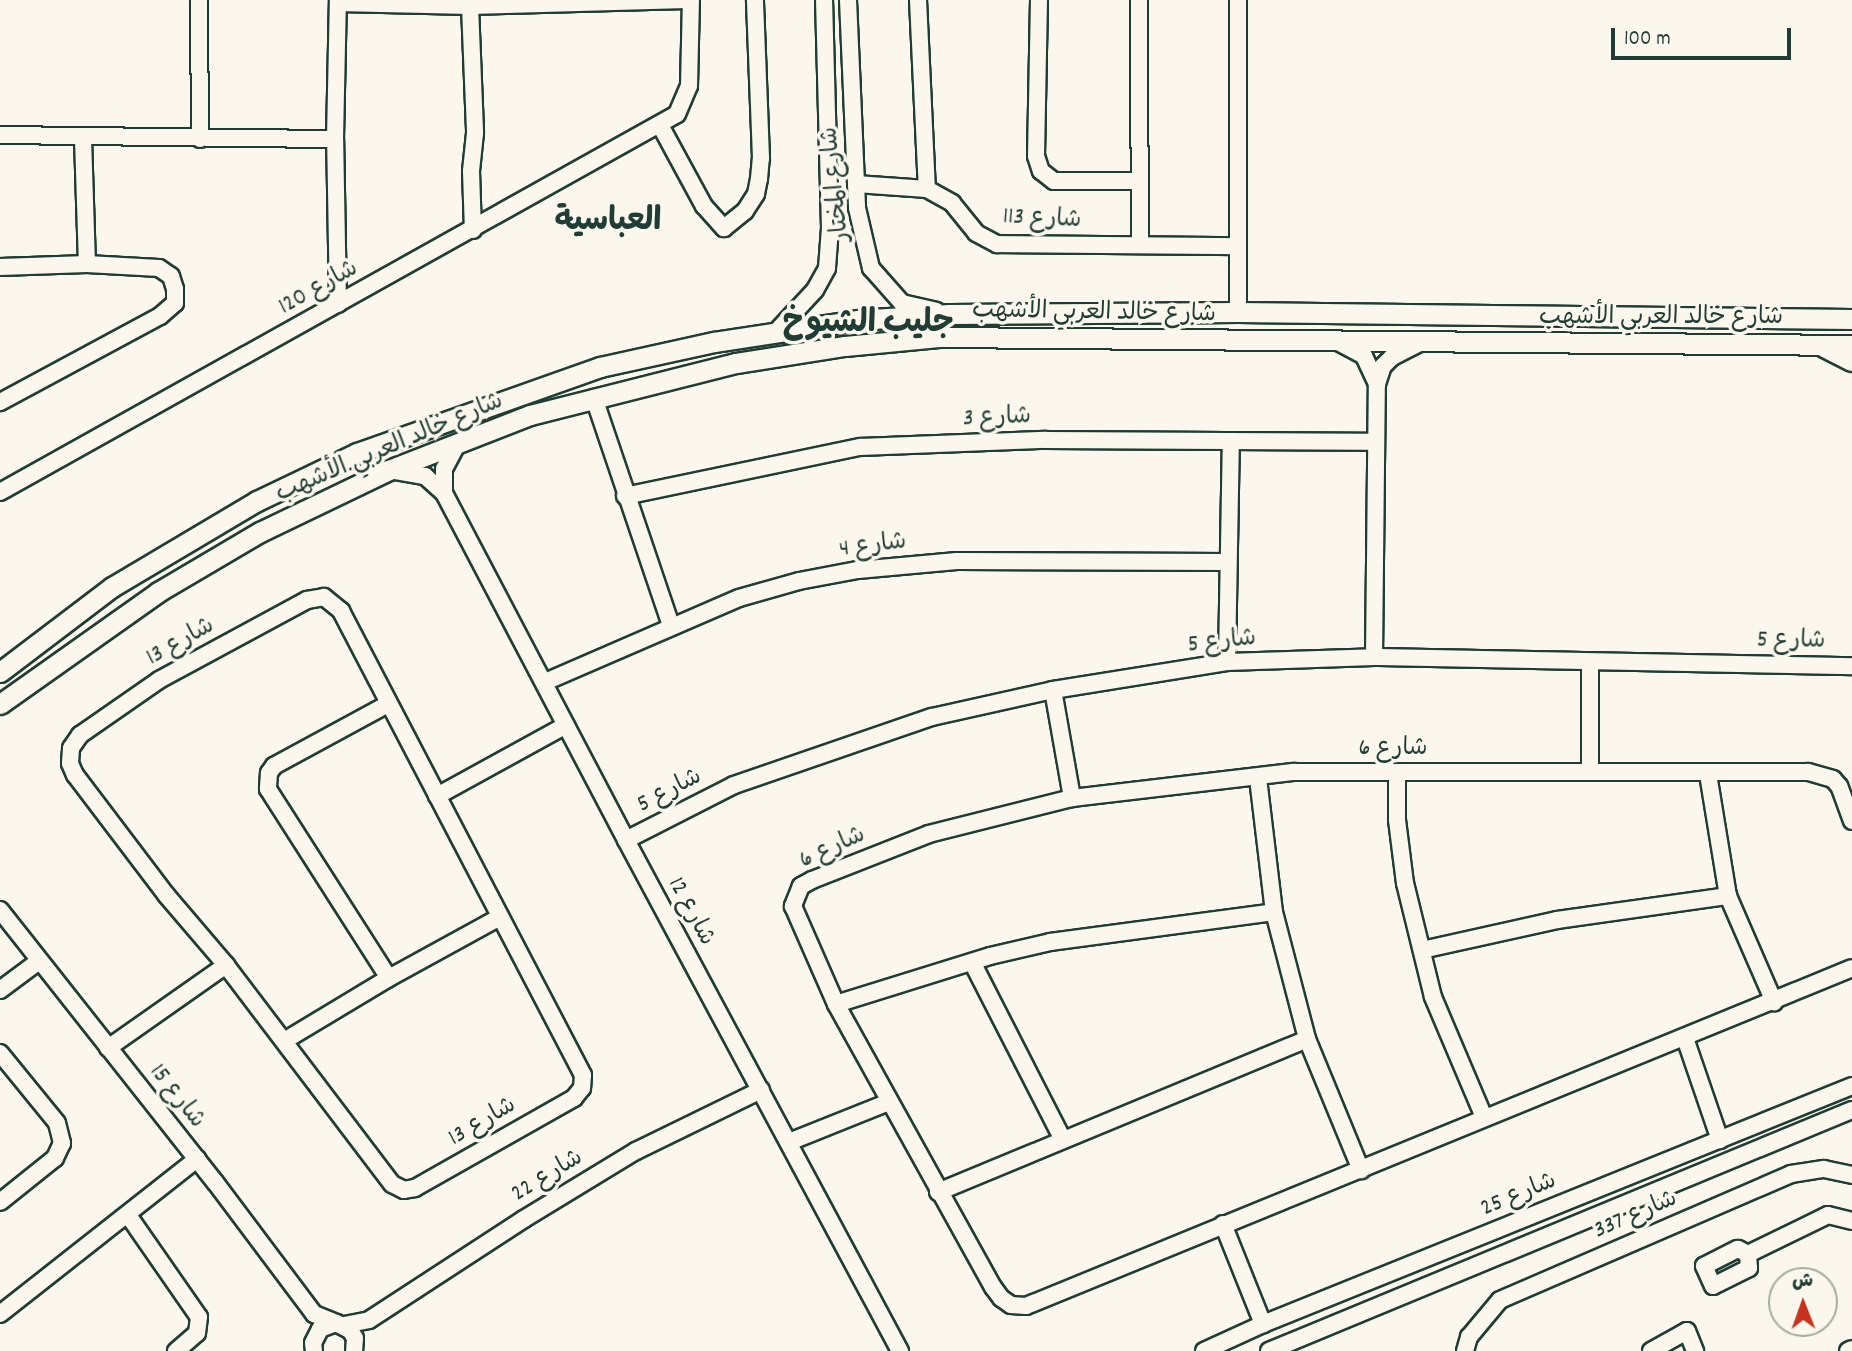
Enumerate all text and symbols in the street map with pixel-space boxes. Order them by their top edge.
scale bar [1614,14,1794,58]
text: 100 m [1624,25,1671,55]
street label: شارع المختار [817,125,857,243]
district label: العباسية [555,204,661,242]
street label: شارع 113 [1002,204,1082,236]
street label: شارع 120 [274,255,364,323]
street label: شارع خالد العربي الأشهب [972,297,1216,331]
street label: شارع خالد العربي الأشهب [1539,305,1783,333]
district label: جليب الشيوخ [782,306,954,344]
street label: شارع خالد العربي الأشهب [272,388,508,510]
street label: شارع 3 [962,403,1032,435]
street label: شارع 4 [838,529,908,565]
street label: 13 شارع [142,613,220,673]
street label: شارع 5 [1186,625,1258,661]
street label: شارع 5 [1756,627,1826,657]
street label: شارع 6 [1358,736,1428,764]
street label: شارع 5 [633,764,707,820]
street label: شارع 6 [796,822,870,876]
street label: شارع 12 [660,873,720,951]
street label: شارع 15 [142,1059,210,1135]
street label: شارع 13 [444,1092,522,1154]
street label: شارع 22 [507,1144,589,1210]
street label: شارع 25 [1477,1168,1561,1224]
street label: شارع 337 [1590,1186,1682,1246]
north arrow [1768,1267,1838,1337]
text: ش [1792,1269,1813,1296]

